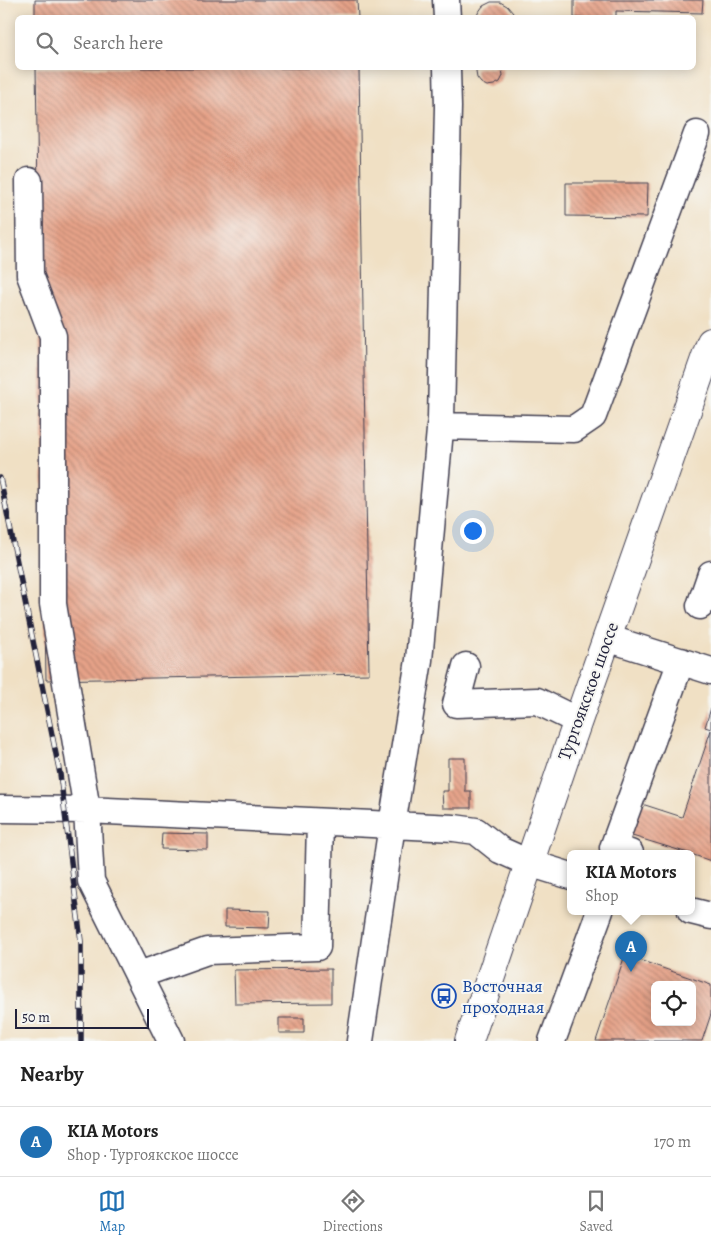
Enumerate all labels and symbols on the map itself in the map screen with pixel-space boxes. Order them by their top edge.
your location [460,518,486,544]
street label: Тургоякское шоссе [552,619,624,763]
pin: A [615,931,647,972]
place label: Восточная проходная [462,974,544,1019]
bus stop icon: Восточная проходная [431,983,457,1009]
scale bar [15,1006,149,1029]

